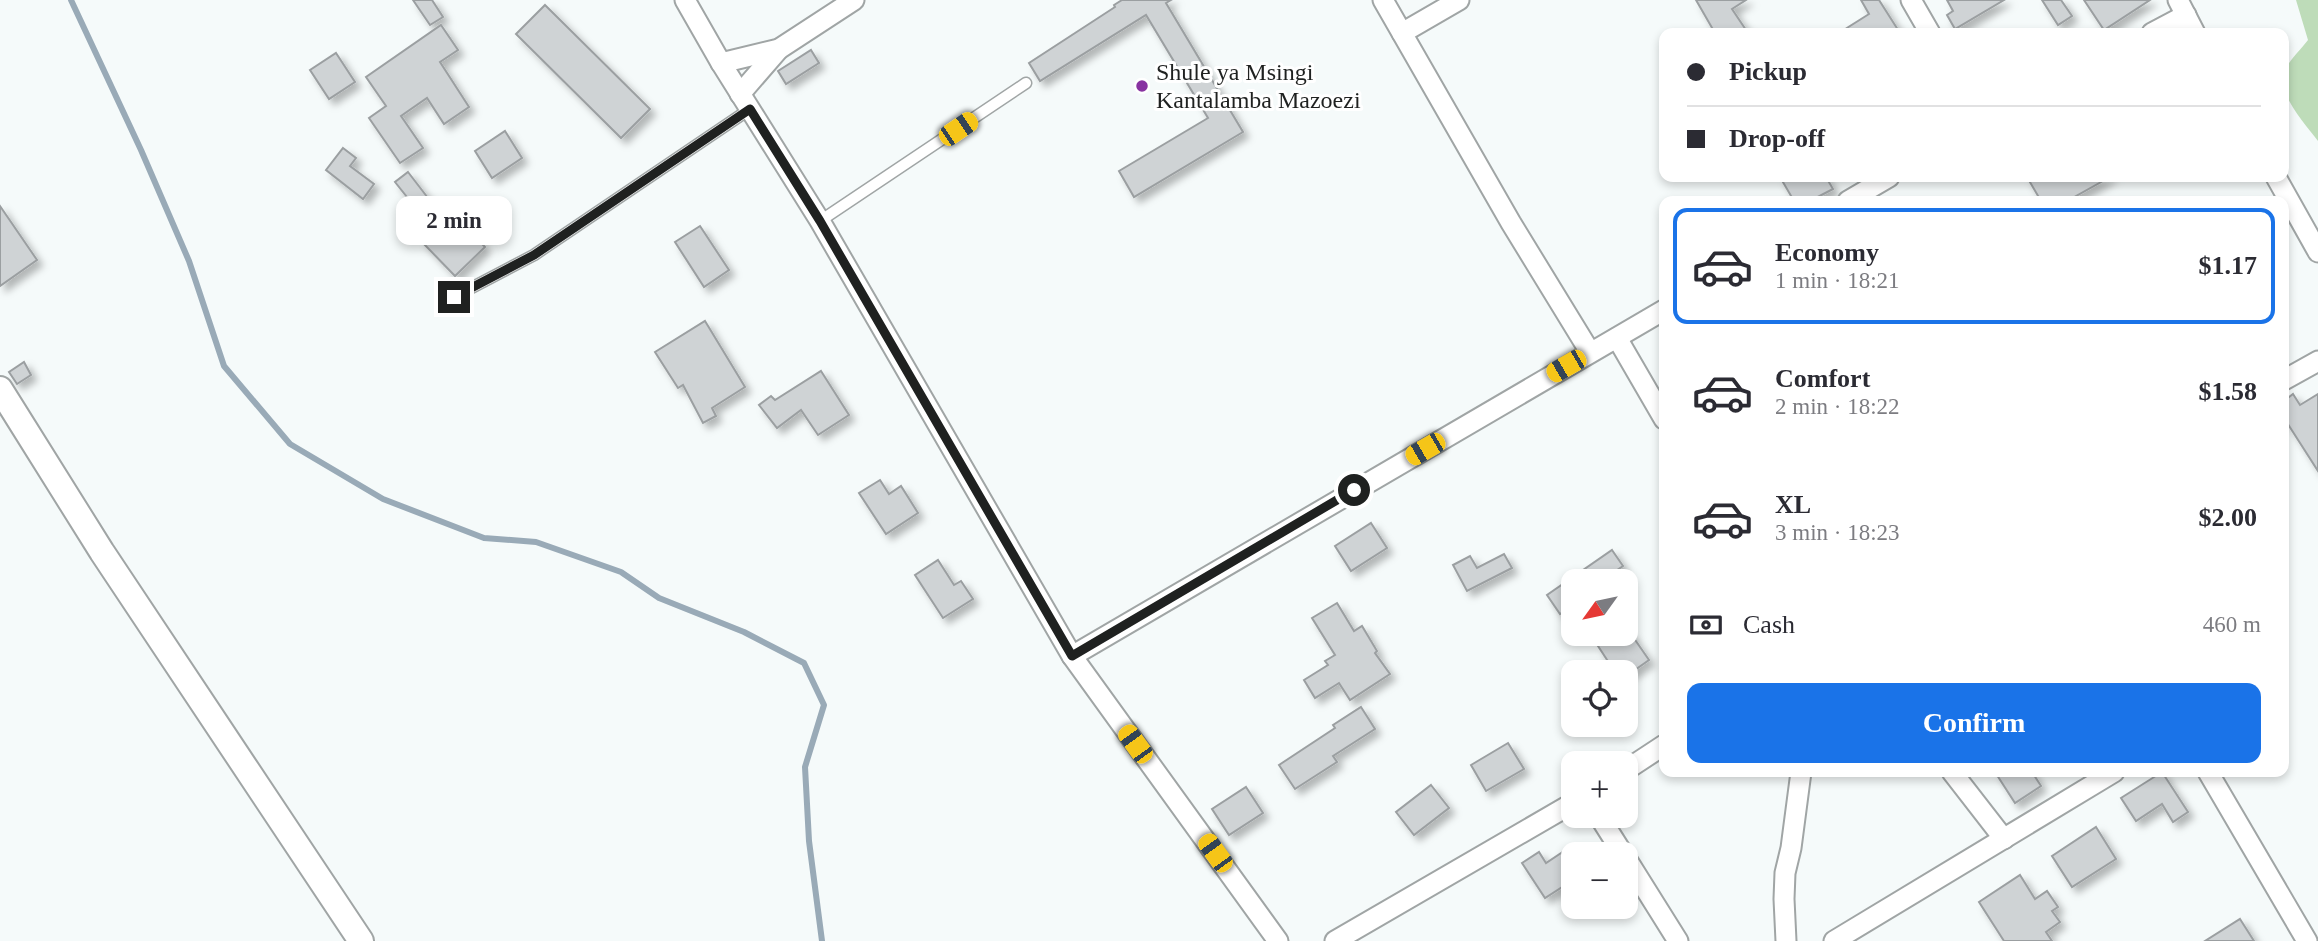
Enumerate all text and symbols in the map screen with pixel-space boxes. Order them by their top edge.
text: Pickup [1729,57,1807,86]
place label: Shule ya Msingi Kantalamba Mazoezi [1156,59,1361,113]
marker: Shule ya Msingi Kantalamba Mazoezi [1134,78,1150,94]
car [935,109,982,149]
text: Drop-off [1729,124,1825,153]
callout: 2 min [396,196,512,244]
text: 2 min [426,208,482,233]
icon: car [1691,235,1754,298]
text: Economy [1775,238,1879,267]
text: $1.17 [2199,251,2257,280]
text: 1 min · 18:21 [1775,268,1900,293]
route end [438,281,470,313]
car [1543,346,1590,386]
icon: car [1691,361,1754,424]
text: Comfort [1775,364,1870,393]
text: $1.58 [2199,377,2257,406]
text: 2 min · 18:22 [1775,394,1900,419]
car [1402,429,1449,469]
route start [1338,474,1370,506]
icon: car [1691,487,1754,550]
text: XL [1775,490,1811,519]
text: $2.00 [2199,503,2257,532]
text: 3 min · 18:23 [1775,520,1900,545]
north arrow [1561,569,1638,646]
map controls [1561,569,1638,919]
icon: cash [1687,606,1725,644]
text: Cash [1743,610,1795,639]
text: 460 m [2203,612,2261,637]
button: locate [1561,660,1638,737]
button: Confirm [1687,683,2261,763]
car [1115,721,1156,767]
button: + [1561,751,1638,828]
car [1195,830,1236,876]
button: − [1561,842,1638,919]

